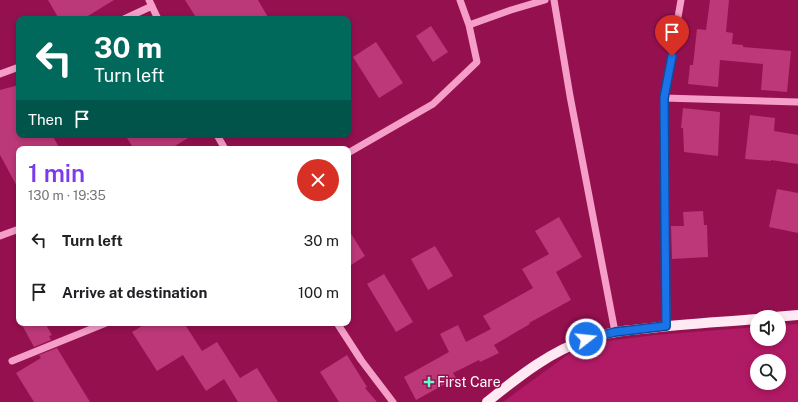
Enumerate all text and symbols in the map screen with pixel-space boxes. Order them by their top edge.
pin [655,15,689,56]
icon: arrive [661,21,683,43]
text: 30 m [94,31,162,64]
icon: left [28,32,80,84]
text: Turn left [94,65,164,86]
icon: arrive [71,108,93,130]
text: Then [28,111,63,128]
text: 1 min [28,159,85,187]
button: close [297,159,339,201]
text: 130 m · 19:35 [28,188,106,203]
icon: left [28,229,50,251]
text: Turn left [62,232,123,249]
text: 30 m [304,232,339,249]
icon: arrive [28,281,50,303]
text: Arrive at destination [62,284,207,301]
text: 100 m [298,284,339,301]
map controls [750,310,786,390]
button: sound [750,310,786,346]
position arrow [565,318,607,360]
button: search [750,354,786,390]
place label: First Care [437,374,501,390]
marker: First Care [424,377,434,387]

